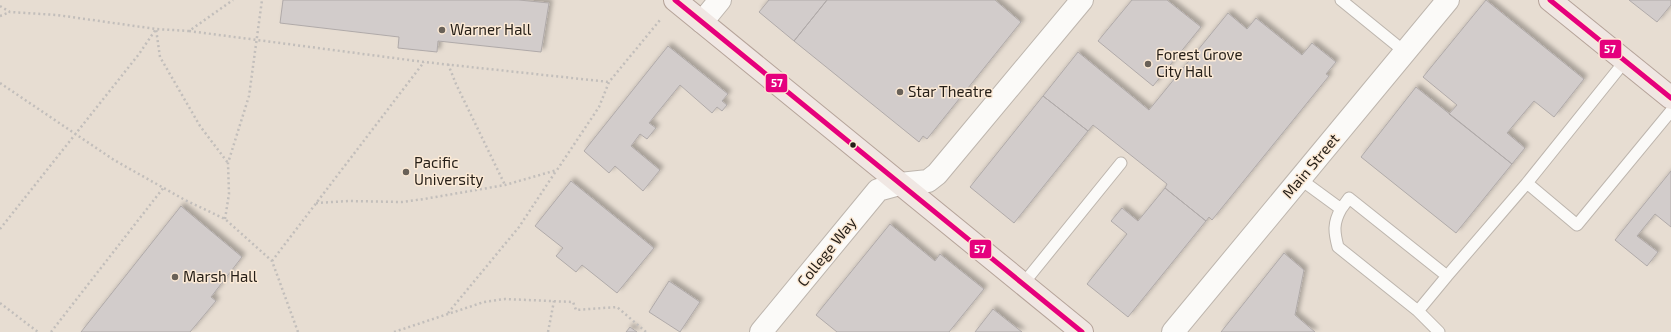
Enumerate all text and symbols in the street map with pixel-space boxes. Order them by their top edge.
place label: Warner Hall [450,20,532,38]
marker: Warner Hall [437,25,447,35]
line badge: 57 [1599,39,1622,59]
text: 57 [1604,42,1616,55]
place label: Forest Grove City Hall [1156,45,1243,80]
marker: Forest Grove City Hall [1143,59,1153,69]
line badge: 57 [765,73,788,93]
text: 57 [771,76,783,89]
place label: Star Theatre [908,82,992,100]
marker: Star Theatre [895,87,905,97]
street label: Main Street [1278,129,1343,201]
unlabelled marker [848,140,858,150]
place label: Pacific University [414,153,483,188]
marker: Pacific University [401,167,411,177]
street label: College Way [793,213,860,290]
line badge: 57 [969,239,992,259]
text: 57 [974,242,986,255]
place label: Marsh Hall [183,267,258,285]
marker: Marsh Hall [170,272,180,282]

